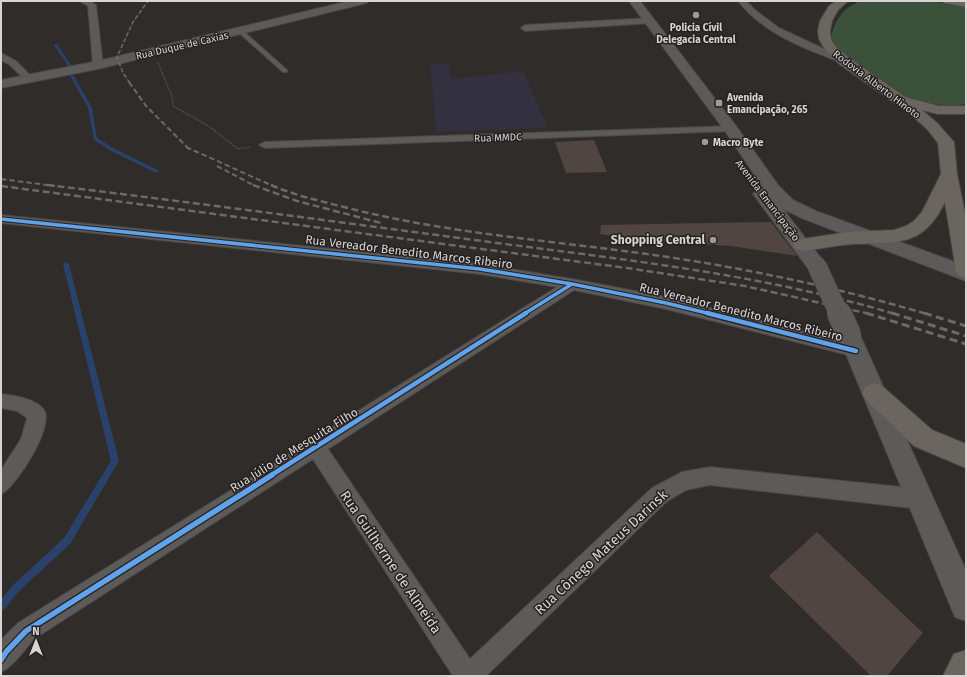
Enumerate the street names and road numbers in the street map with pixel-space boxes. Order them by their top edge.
street label: Rua Duque de Caxias [135,29,230,62]
street label: Rodovia Alberto Hinoto [831,48,922,122]
street label: Rua MMDC [474,131,522,145]
street label: Avenida Emancipação [733,158,802,244]
street label: Rua Vereador Benedito Marcos Ribeiro [305,232,513,272]
street label: Rua Vereador Benedito Marcos Ribeiro [638,280,844,344]
street label: Rua Júlio de Mesquita Filho [228,405,360,495]
street label: Rua Cônego Mateus Darinsk [531,486,672,618]
street label: Rua Guilherme de Almeida [336,487,445,637]

